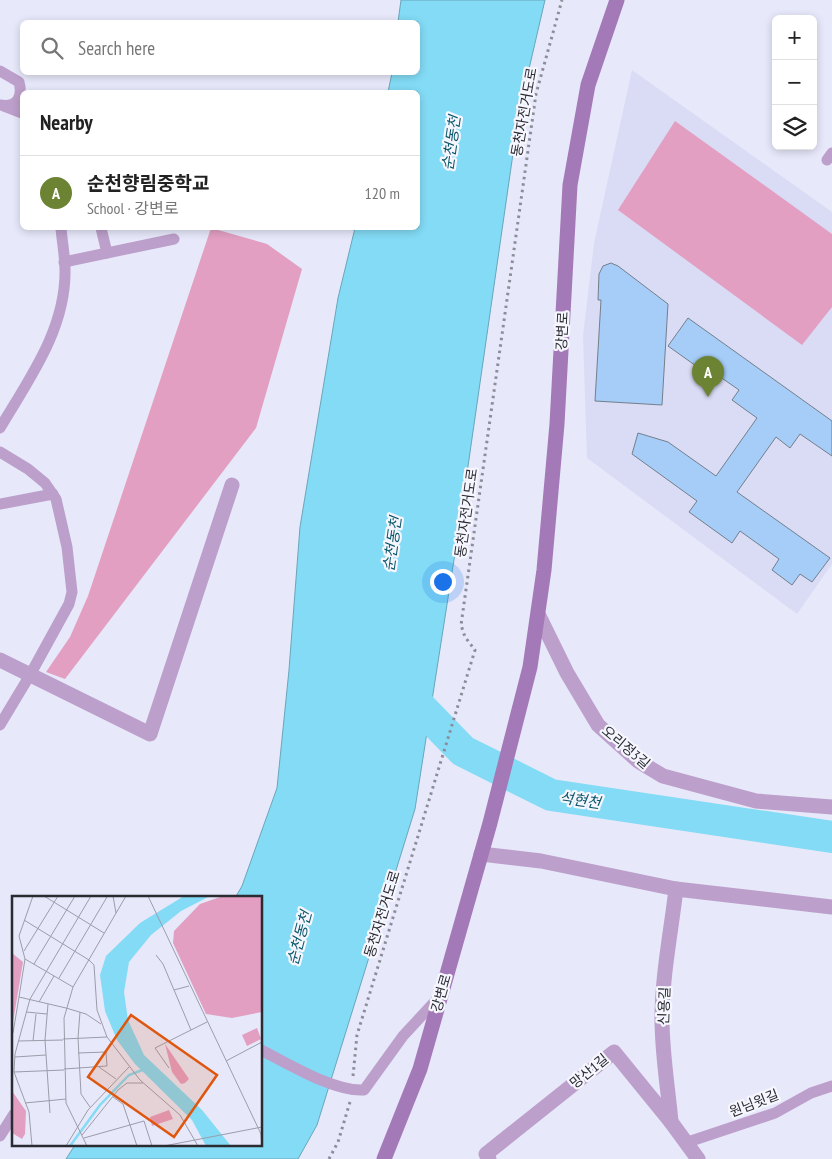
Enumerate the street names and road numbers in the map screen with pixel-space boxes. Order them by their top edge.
street label: 동천자전거도로 [507,66,541,158]
street label: 강변로 [552,311,572,351]
street label: 동천자전거도로 [451,467,481,559]
street label: 오리정3길 [598,722,654,772]
street label: 동천자전거도로 [360,868,404,960]
street label: 강변로 [427,972,455,1014]
street label: 신용길 [654,986,674,1026]
street label: 망산1길 [566,1050,612,1092]
street label: 원님윗길 [727,1085,781,1121]

